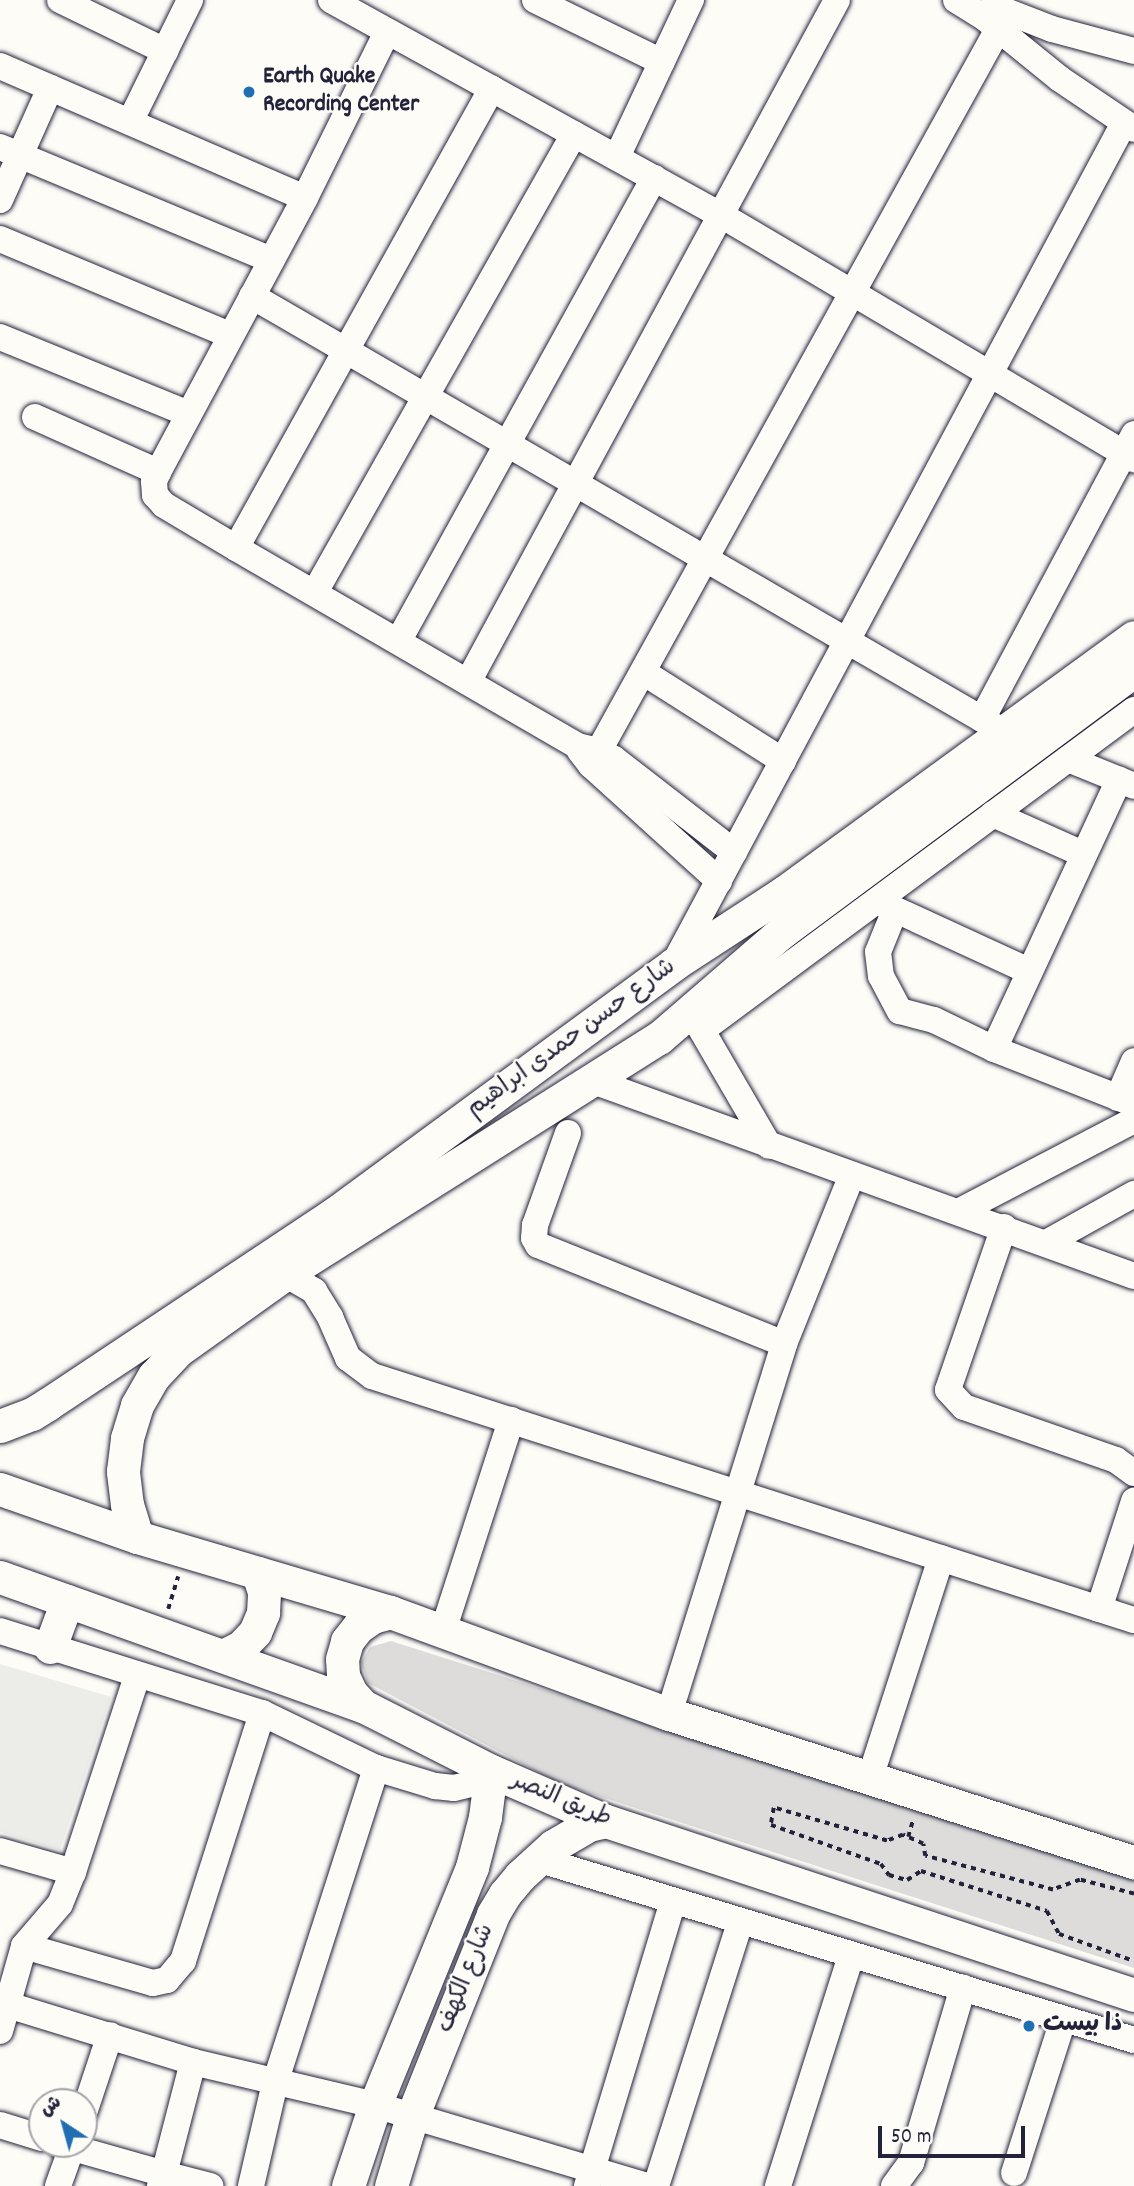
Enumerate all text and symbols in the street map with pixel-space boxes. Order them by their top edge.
place label: Earth Quake Recording Center [263,64,419,120]
marker: Earth Quake Recording Center [241,84,257,100]
street label: شارع حسن حمدى ابراهيم [462,954,682,1124]
street label: طريق النصر [507,1767,615,1835]
street label: شارع الكهف [432,1921,502,2037]
place label: ذا بيست [1043,2012,1122,2040]
marker: ذا بيست [1021,2018,1037,2034]
north arrow [28,2088,98,2158]
text: ش [35,2090,68,2124]
scale bar [882,2112,1029,2156]
text: 50 m [891,2123,931,2153]

